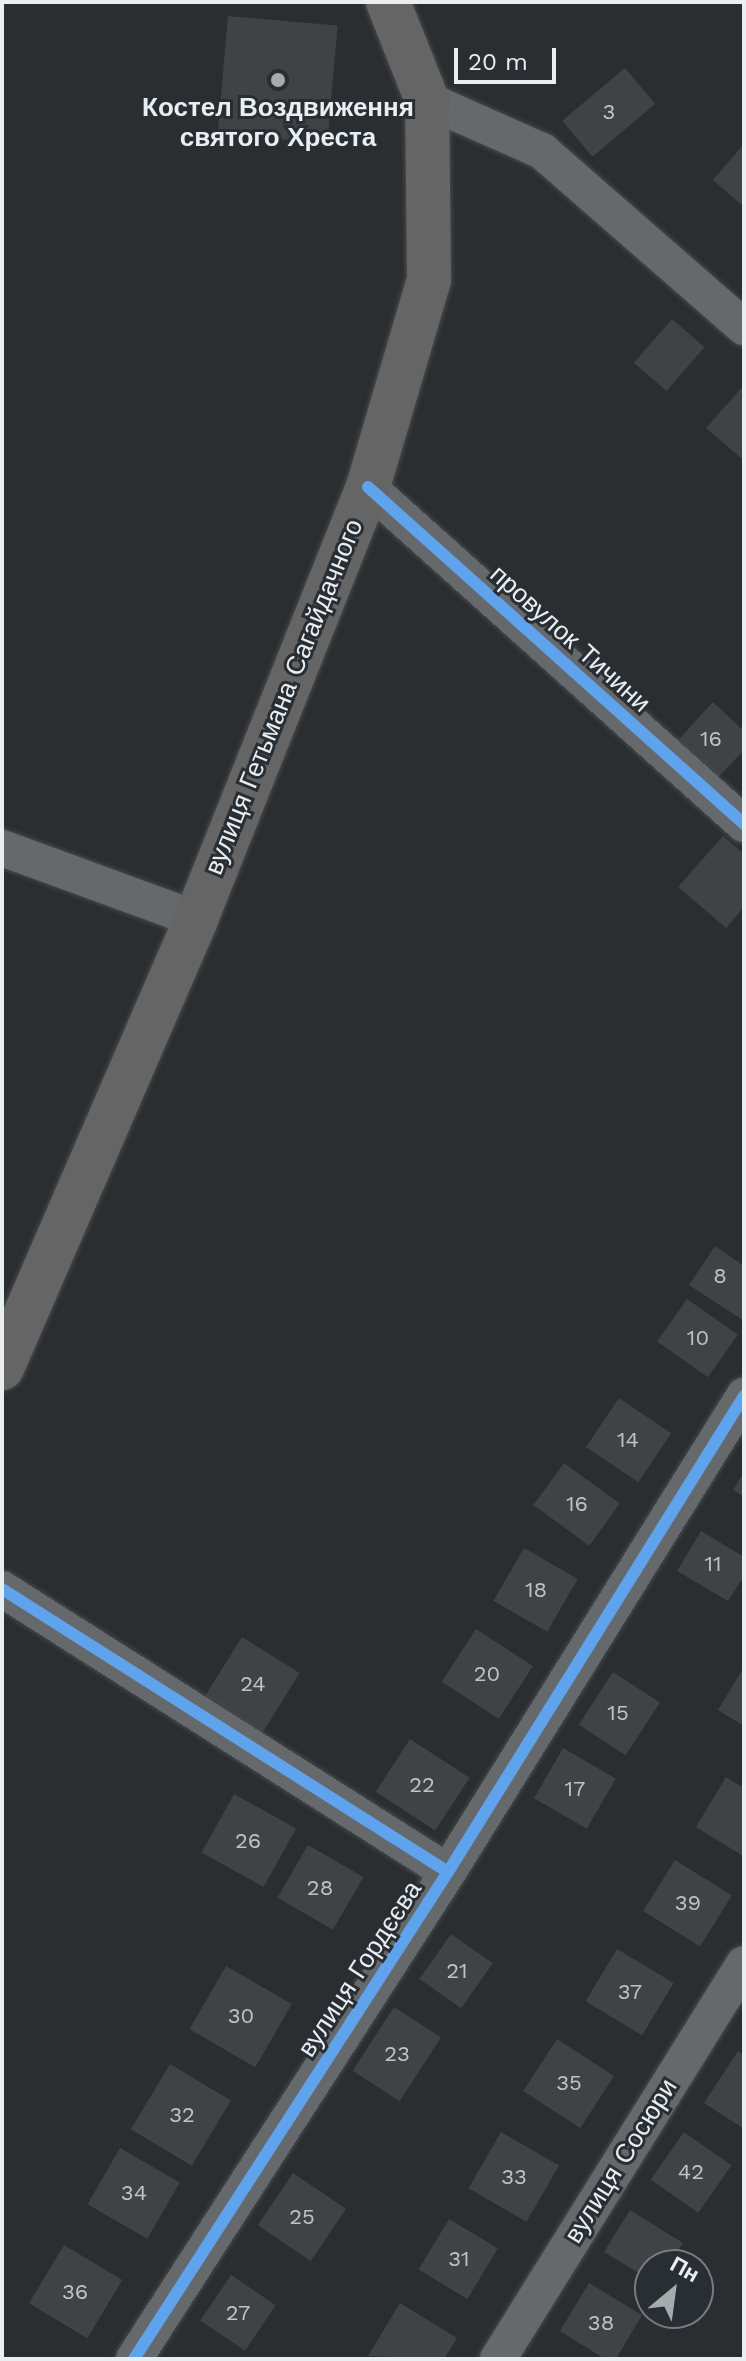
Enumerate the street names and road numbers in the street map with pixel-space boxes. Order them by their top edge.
street label: вулиця Гетьмана Сагайдачного [198,515,370,879]
street label: провулок Тичини [483,559,657,719]
street label: вулиця Гордєєва [291,1875,429,2063]
street label: вулиця Сосюри [558,2073,684,2249]

